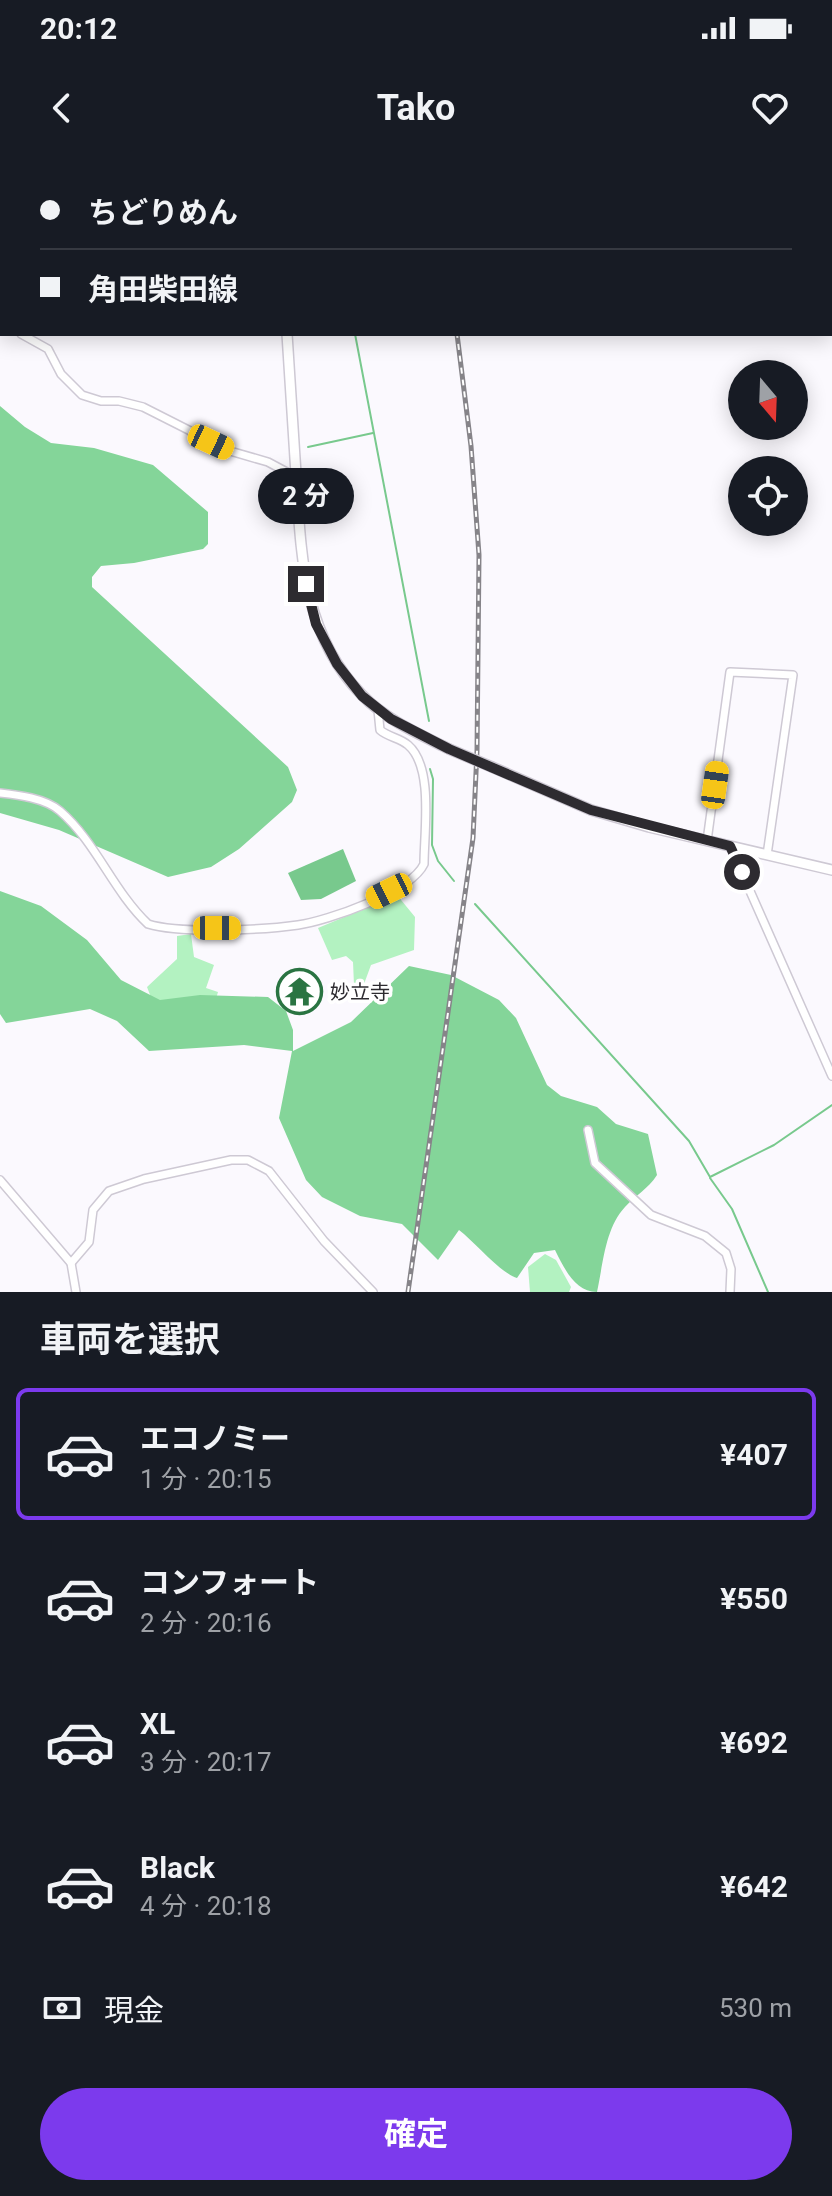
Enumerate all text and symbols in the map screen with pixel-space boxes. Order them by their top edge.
text: 20:12 [40,11,117,46]
icon: back [40,86,84,130]
icon: heart [748,86,792,130]
text: Tako [377,87,455,129]
text: ちどりめん [88,195,238,230]
text: 角田柴田線 [88,272,238,307]
north arrow [728,360,808,440]
map controls [728,360,808,536]
car [184,421,238,463]
button: locate [728,456,808,536]
callout: 2 分 [258,468,354,524]
text: 2 分 [282,481,330,511]
route end [288,566,324,602]
car [700,760,730,810]
route start [724,854,760,890]
car [362,870,416,912]
car [193,916,241,940]
temple icon: 妙立寺 [275,968,323,1016]
place label: 妙立寺 [330,980,390,1004]
text: 車両を選択 [40,1319,220,1361]
icon: car [44,1418,116,1490]
text: エコノミー [140,1421,290,1456]
text: ¥407 [720,1437,788,1472]
text: 1 分 · 20:15 [140,1464,272,1494]
icon: car [44,1562,116,1634]
text: コンフォート [140,1565,319,1600]
text: ¥550 [720,1581,788,1616]
text: 2 分 · 20:16 [140,1608,272,1638]
icon: car [44,1706,116,1778]
text: XL [140,1706,175,1741]
text: ¥692 [720,1725,788,1760]
text: 3 分 · 20:17 [140,1747,272,1777]
icon: car [44,1850,116,1922]
text: Black [140,1850,215,1885]
text: ¥642 [720,1869,788,1904]
text: 4 分 · 20:18 [140,1891,272,1921]
icon: cash [40,1986,84,2030]
text: 現金 [104,1993,164,2028]
text: 530 m [719,1993,792,2023]
button: 確定 [40,2088,792,2180]

